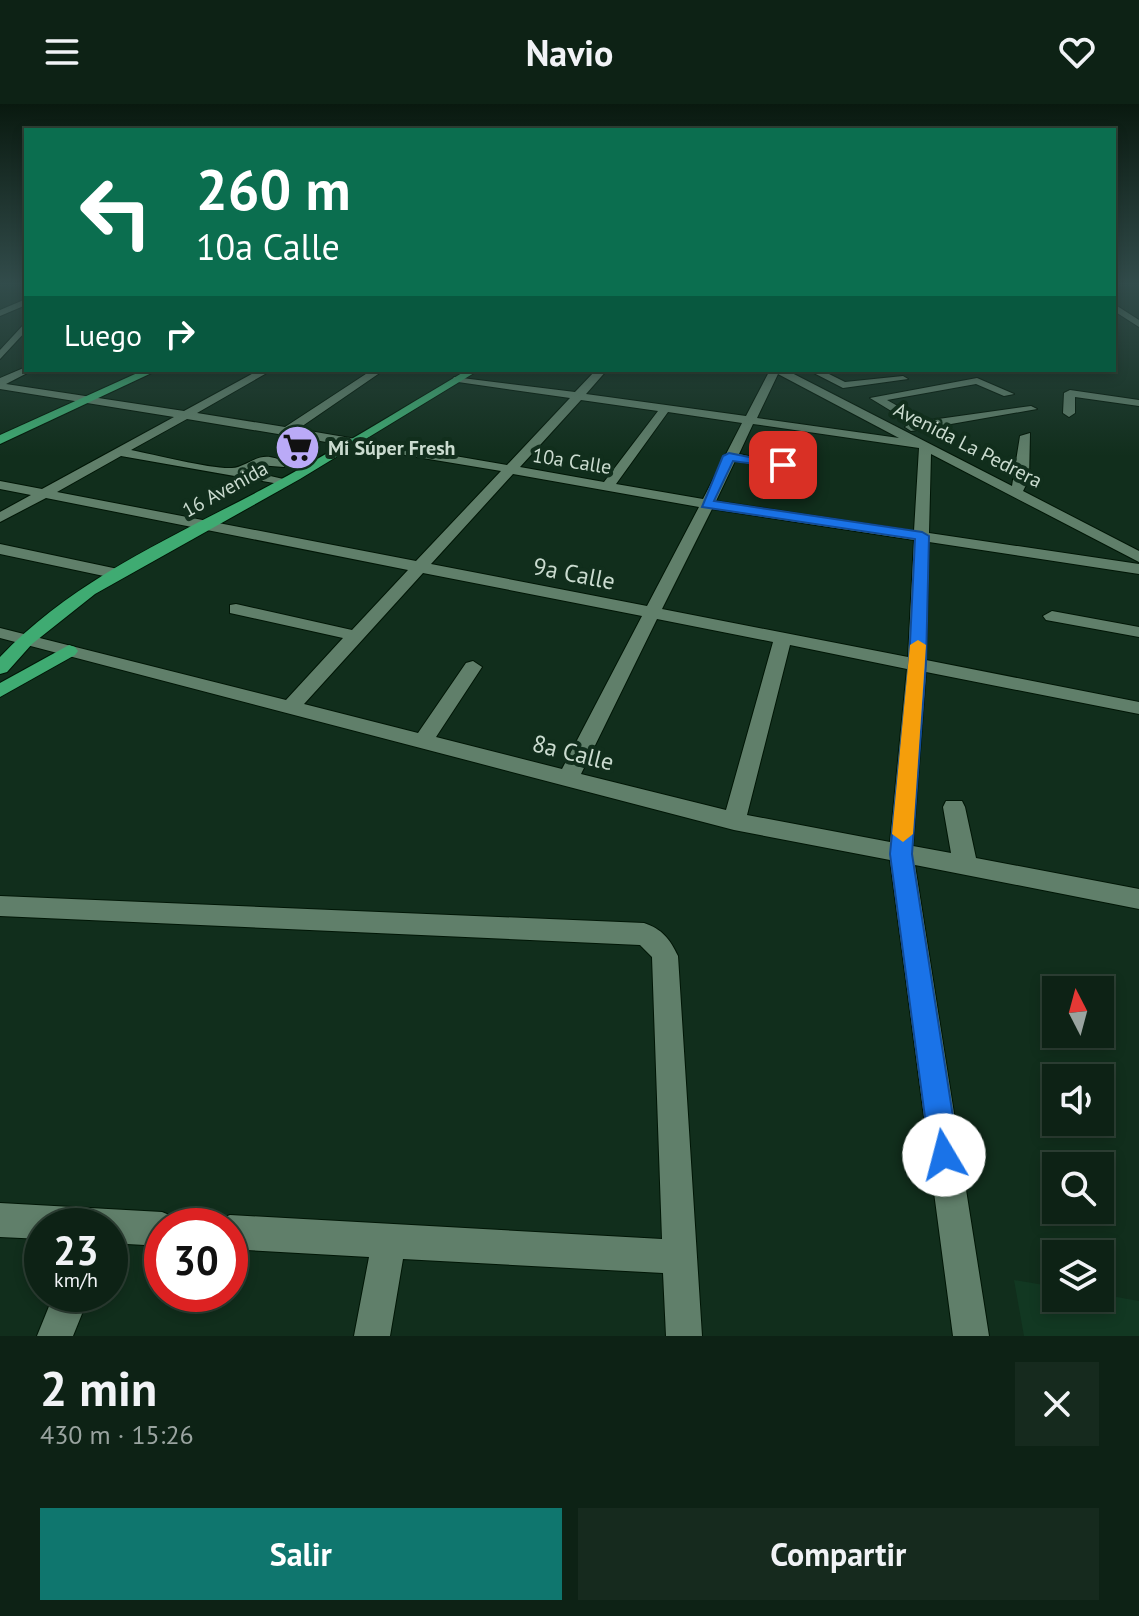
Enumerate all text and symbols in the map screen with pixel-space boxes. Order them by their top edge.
text: Navio [526,29,613,76]
icon: menu [40,30,84,74]
icon: heart [1055,30,1099,74]
text: 260 m [196,153,351,225]
icon: left [64,160,168,264]
text: 10a Calle [196,223,340,270]
icon: right [158,312,202,356]
text: Luego [64,315,142,354]
street label: Avenida La Pedrera [889,396,1047,494]
supermarket icon: Mi Súper Fresh [273,424,321,472]
pin [749,431,817,499]
place label: Mi Súper Fresh [328,435,456,461]
street label: 10a Calle [531,442,613,480]
icon: arrive [761,443,805,487]
street label: 16 Avenida [178,455,272,523]
street label: 9a Calle [530,550,618,597]
street label: 8a Calle [529,727,617,778]
north arrow [1042,976,1114,1048]
map controls [1042,976,1114,1312]
button: sound [1042,1064,1114,1136]
position arrow [902,1113,986,1197]
button: search [1042,1152,1114,1224]
speed limit sign: 30 [144,1208,248,1312]
text: 23 [53,1224,99,1276]
button: layers [1042,1240,1114,1312]
text: km/h [54,1267,98,1293]
text: 2 min [40,1357,157,1419]
button: close [1015,1362,1099,1446]
text: 430 m · 15:26 [40,1418,194,1451]
button: Salir [40,1508,562,1600]
button: Compartir [578,1508,1099,1600]

